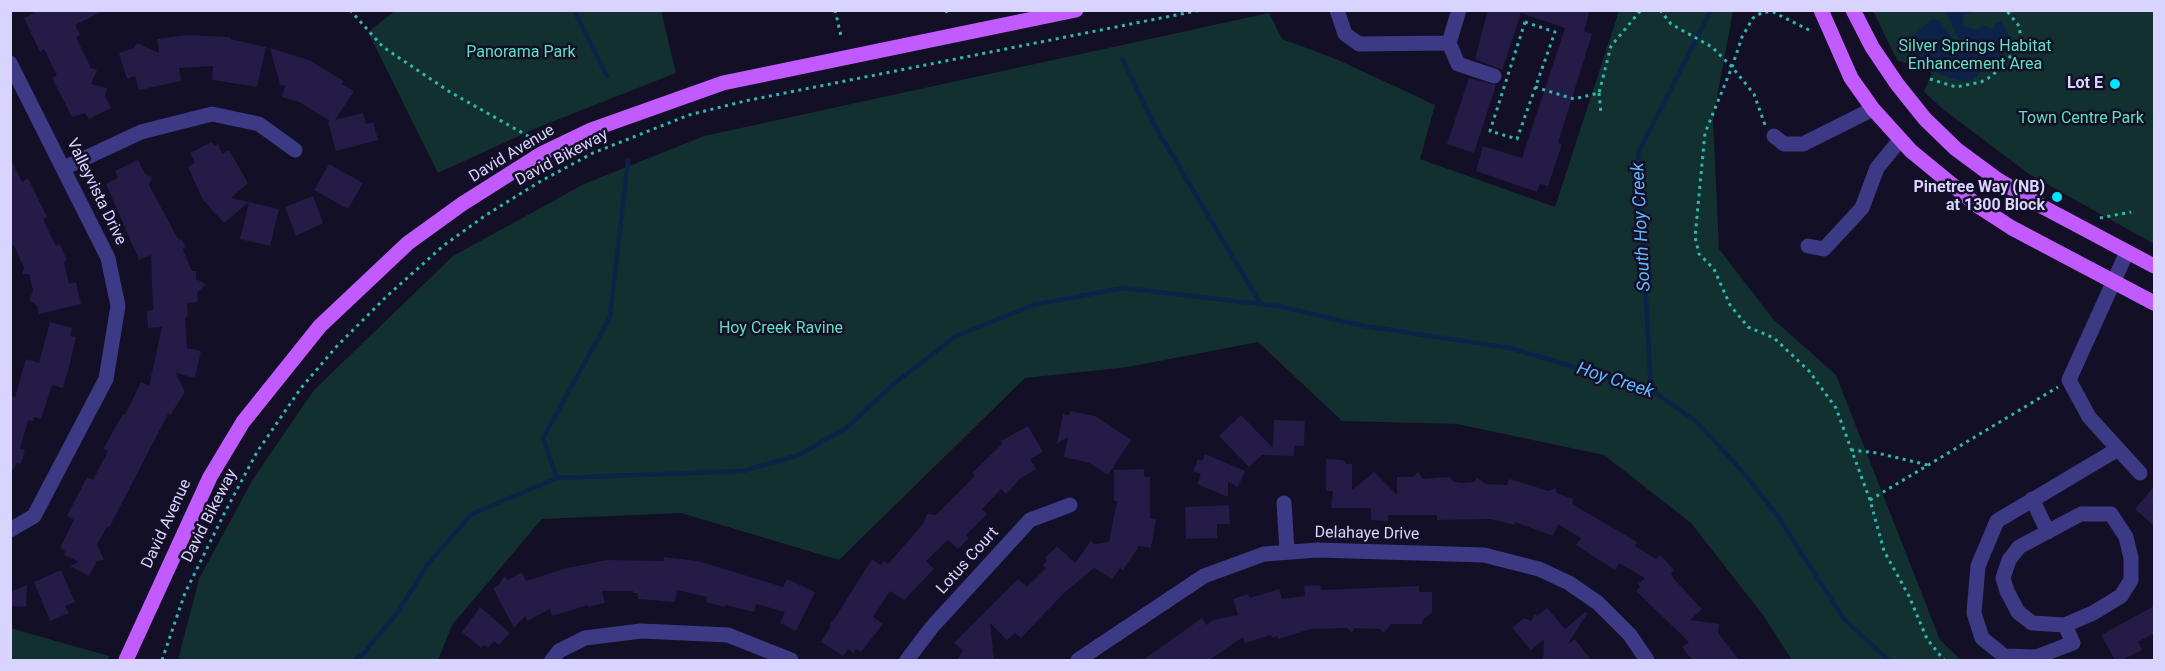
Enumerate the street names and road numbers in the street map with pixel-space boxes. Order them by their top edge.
street label: David Avenue [466,121,558,187]
street label: David Bikeway [512,126,612,190]
street label: Valleyvista Drive [62,136,130,248]
street label: David Bikeway [178,466,242,566]
street label: David Avenue [138,476,196,572]
street label: Delahaye Drive [1314,523,1420,545]
street label: Lotus Court [933,524,1003,598]

